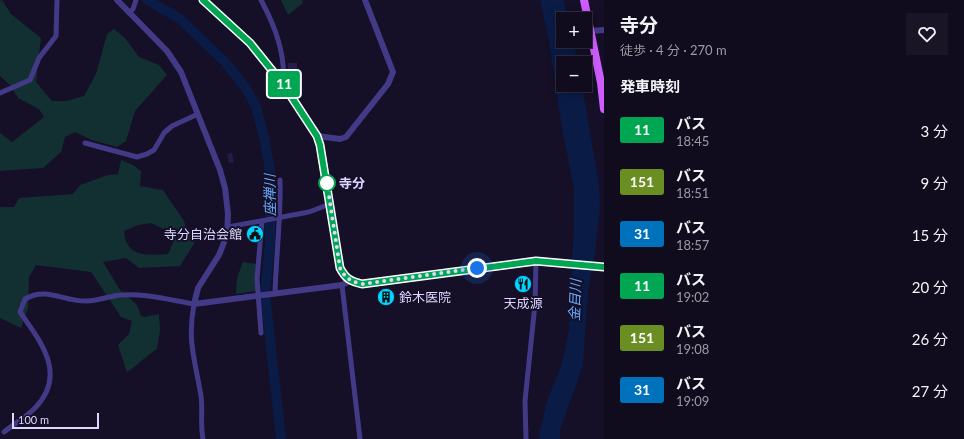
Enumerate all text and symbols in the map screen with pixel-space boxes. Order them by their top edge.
map controls [556,12,592,92]
button: + [556,12,592,48]
text: 寺分 [620,13,658,36]
button: heart [906,13,948,55]
text: 徒歩 · 4 分 · 270 m [620,42,727,58]
button: − [556,56,592,92]
line badge: 11 [266,71,302,97]
text: 11 [276,75,292,92]
text: 発車時刻 [620,77,680,95]
text: バス [676,114,706,132]
text: 11 [634,121,650,138]
text: 3 分 [920,122,948,140]
text: 18:45 [676,133,709,149]
text: バス [676,166,706,184]
water label: 座禅川 [261,172,278,216]
text: 151 [630,173,654,190]
marker: 寺分 [318,174,336,192]
text: 9 分 [920,174,948,192]
place label: 寺分 [339,175,365,191]
text: 18:51 [676,185,709,201]
text: バス [676,218,706,236]
public building icon: 寺分自治会館 [245,224,265,244]
text: 31 [634,225,650,242]
place label: 寺分自治会館 [164,226,242,242]
text: 15 分 [912,226,948,244]
text: 18:57 [676,237,709,253]
your location [467,258,487,278]
text: バス [676,270,706,288]
restaurant icon: 天成源 [513,274,533,294]
water label: 金目川 [565,277,584,321]
text: 11 [634,277,650,294]
text: 20 分 [912,278,948,296]
building icon: 鈴木医院 [376,287,396,307]
place label: 鈴木医院 [399,289,451,305]
text: 19:02 [676,289,709,305]
place label: 天成源 [503,295,543,311]
text: バス [676,322,706,340]
text: 151 [630,329,654,346]
text: 26 分 [912,330,948,348]
text: 19:08 [676,341,709,357]
text: バス [676,374,706,392]
text: 31 [634,381,650,398]
text: 27 分 [912,382,948,400]
text: 19:09 [676,393,709,409]
scale bar [12,411,99,430]
text: 100 m [18,413,49,426]

